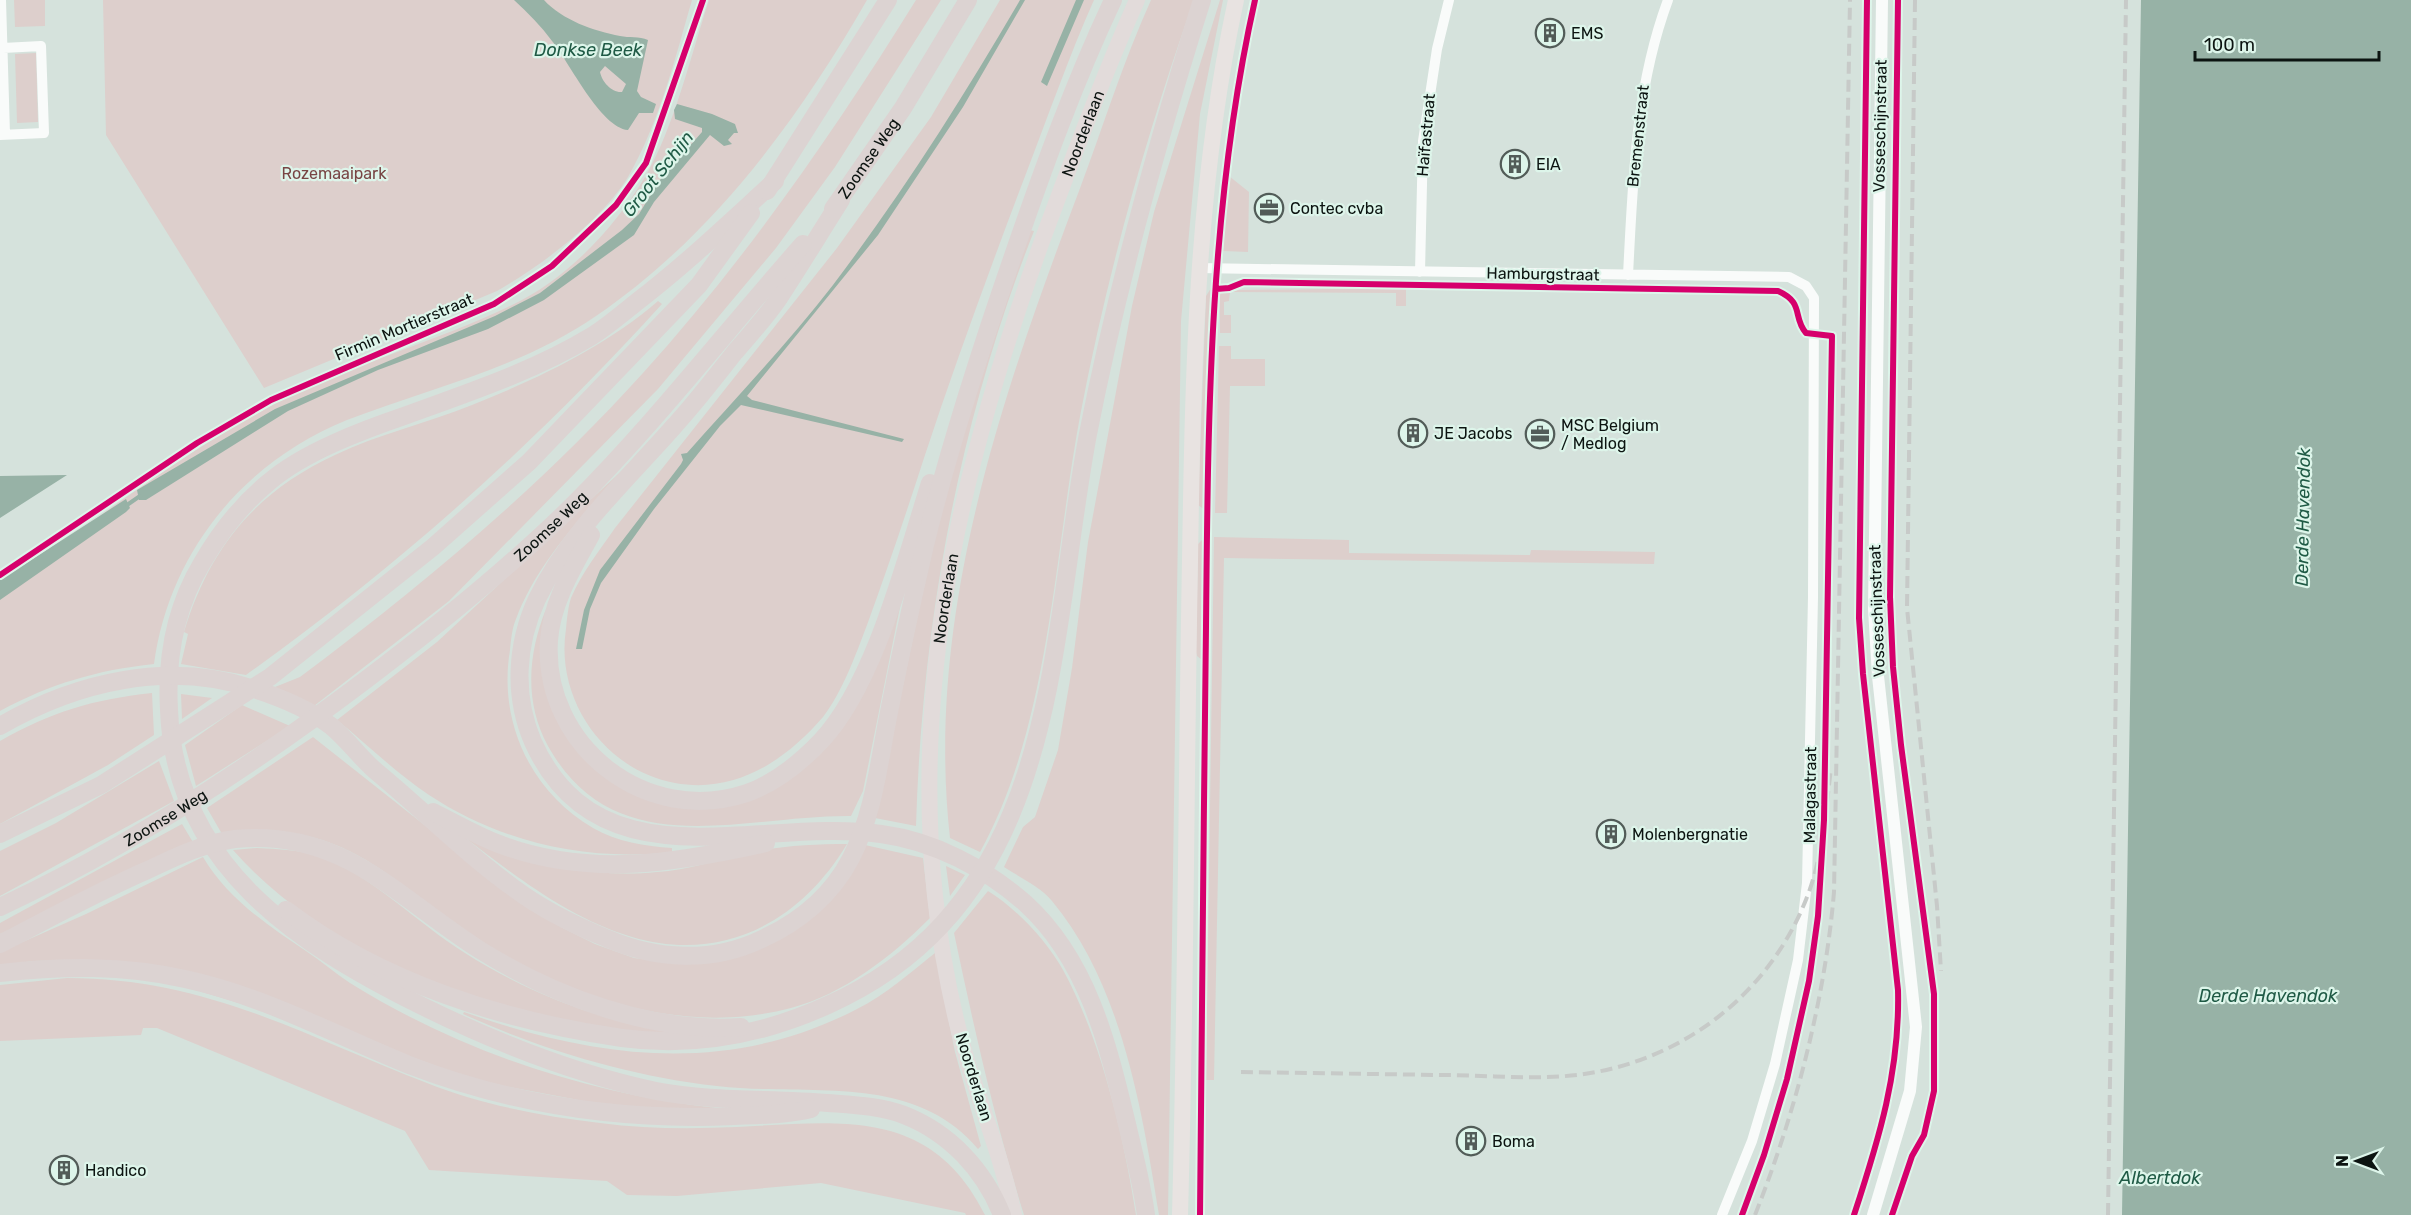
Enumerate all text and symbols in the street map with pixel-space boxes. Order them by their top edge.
building icon: EMS [1534,17,1566,49]
place label: EMS [1571,24,1603,43]
scale bar [2195,24,2380,62]
text: 100 m [2204,34,2255,56]
water label: Donkse Beek [534,39,643,61]
street label: Vosseschijnstraat [1869,60,1891,192]
street label: Bremenstraat [1623,84,1653,188]
street label: Noorderlaan [1057,87,1108,179]
street label: Haïfastraat [1413,93,1439,177]
street label: Zoomse Weg [834,114,903,202]
water label: Groot Schijn [618,127,698,221]
building icon: EIA [1499,148,1531,180]
place label: EIA [1536,155,1561,174]
park label: Rozemaaipark [282,164,387,183]
office icon: Contec cvba [1253,192,1285,224]
place label: Contec cvba [1290,199,1383,218]
street label: Hamburgstraat [1486,264,1600,284]
street label: Firmin Mortierstraat [332,289,476,365]
place label: MSC Belgium / Medlog [1561,416,1659,453]
building icon: JE Jacobs [1397,417,1429,449]
office icon: MSC Belgium / Medlog [1524,418,1556,450]
place label: JE Jacobs [1434,424,1512,443]
water label: Derde Havendok [2291,447,2315,587]
street label: Zoomse Weg [510,487,591,565]
street label: Vosseschijnstraat [1865,544,1889,678]
street label: Noorderlaan [929,552,962,645]
street label: Malagastraat [1800,746,1820,844]
street label: Zoomse Weg [120,785,210,850]
building icon: Molenbergnatie [1595,818,1627,850]
place label: Molenbergnatie [1632,825,1748,844]
water label: Derde Havendok [2199,985,2338,1007]
street label: Noorderlaan [952,1031,996,1123]
building icon: Boma [1455,1125,1487,1157]
north arrow [2327,1131,2387,1191]
place label: Boma [1492,1132,1535,1151]
building icon: Handico [48,1154,80,1186]
text: N [2333,1155,2352,1167]
place label: Handico [85,1161,146,1180]
water label: Albertdok [2118,1167,2201,1189]

